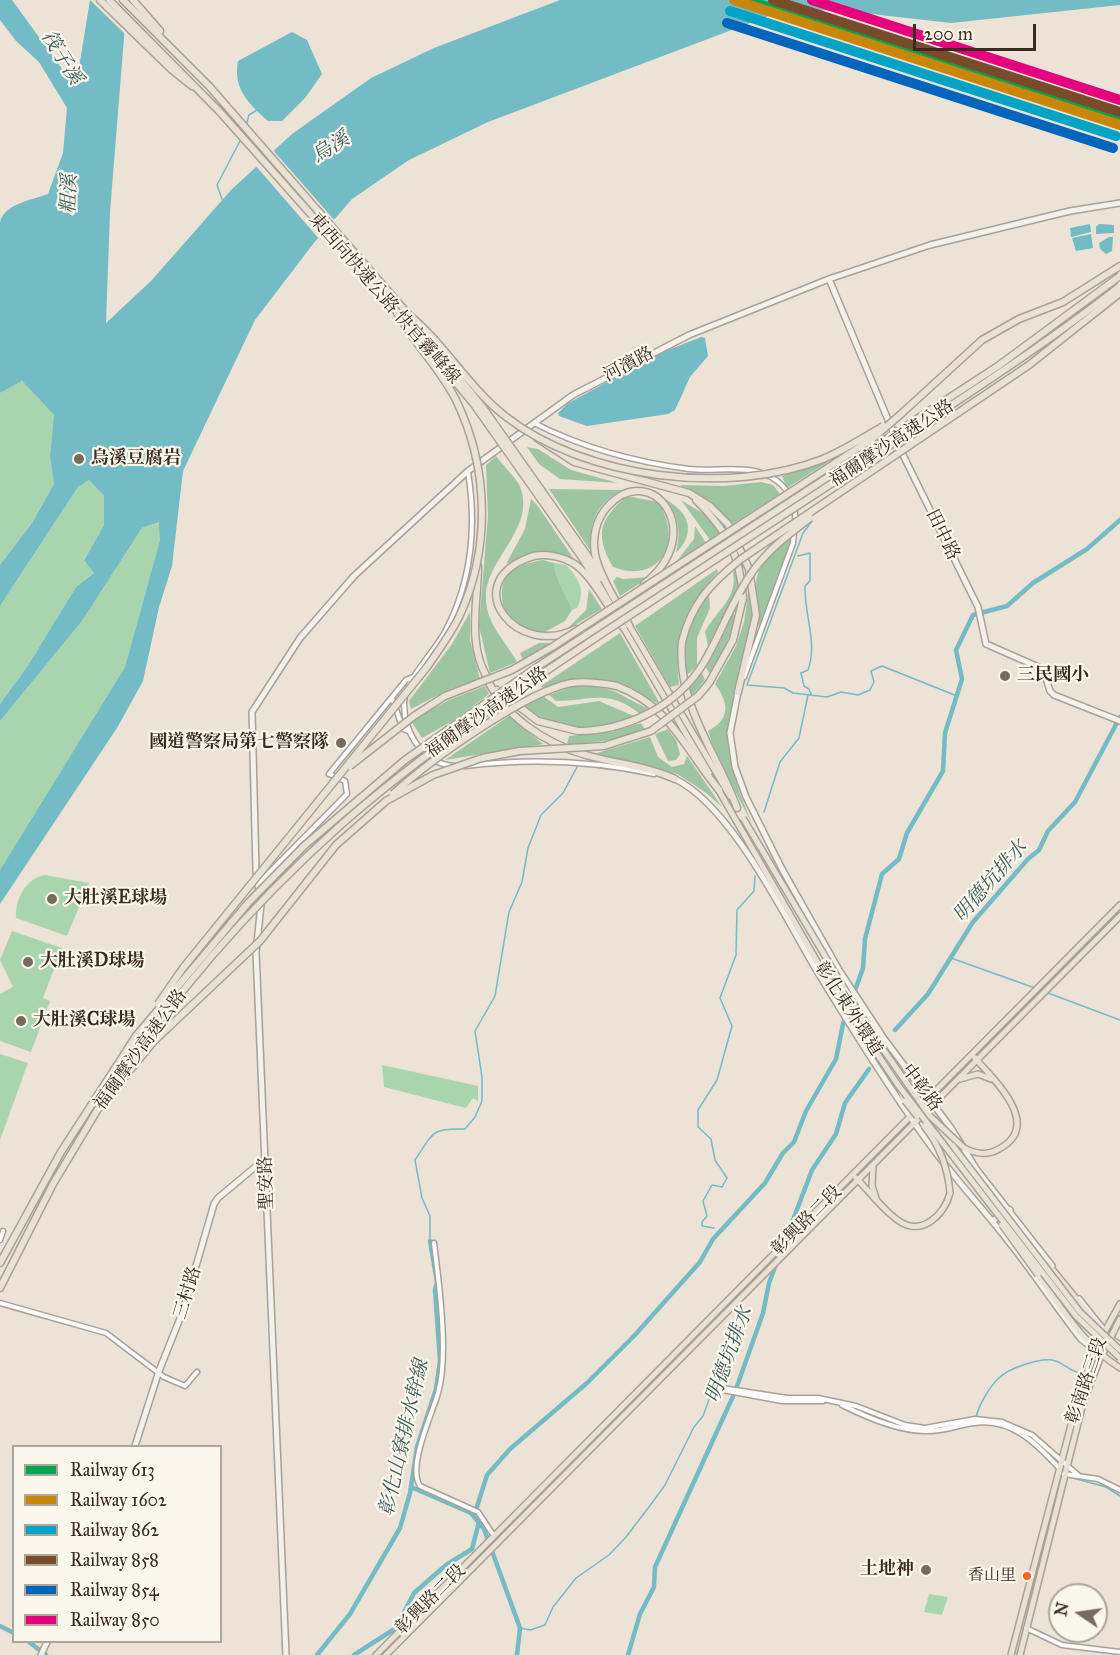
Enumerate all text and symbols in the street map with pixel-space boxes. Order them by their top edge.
scale bar [916,12,1039,50]
text: 200 m [924,23,973,45]
water label: 筏子溪 [35,26,87,90]
water label: 烏溪 [308,127,354,169]
water label: 粗溪 [57,174,83,214]
street label: 東西向快速公路 快官霧峰線 [304,209,464,389]
street label: 河濱路 [600,343,658,387]
street label: 福爾摩沙高速公路 [826,396,958,492]
place label: 烏溪豆腐岩 [91,448,181,470]
marker: 烏溪豆腐岩 [72,452,86,466]
street label: 田中路 [920,506,964,564]
street label: 福爾摩沙高速公路 [422,663,552,763]
place label: 三民國小 [1017,665,1089,687]
marker: 三民國小 [998,669,1012,683]
place label: 國道警察局第七警察隊 [149,732,329,754]
marker: 國道警察局第七警察隊 [334,736,348,750]
water label: 明德坑排水 [949,836,1033,928]
place label: 大肚溪E球場 [64,888,167,910]
marker: 大肚溪E球場 [45,892,59,906]
place label: 大肚溪D球場 [40,951,144,973]
marker: 大肚溪D球場 [21,955,35,969]
street label: 彰化東外環道 [810,958,886,1060]
street label: 福爾摩沙高速公路 [90,985,192,1115]
place label: 大肚溪C球場 [33,1010,135,1032]
marker: 大肚溪C球場 [14,1014,28,1028]
street label: 中彰路 [896,1060,946,1116]
street label: 聖安路 [255,1156,279,1210]
street label: 彰興路二段 [768,1182,846,1260]
street label: 三村路 [170,1264,206,1322]
water label: 明德坑排水 [702,1304,758,1406]
street label: 彰南路三段 [1062,1335,1112,1427]
water label: 彰化山寮排水幹線 [375,1357,435,1519]
legend [12,1445,222,1643]
text: Railway 613 [70,1459,155,1481]
text: Railway 1602 [70,1489,167,1511]
text: Railway 862 [70,1519,159,1541]
text: Railway 858 [70,1549,159,1571]
place label: 土地神 [860,1559,914,1581]
street label: 彰興路二段 [392,1561,470,1639]
marker: 土地神 [919,1563,933,1577]
place label: 香山里 [968,1566,1016,1586]
marker: 香山里 [1021,1570,1033,1582]
text: Railway 854 [70,1579,159,1601]
north arrow [1048,1583,1108,1643]
text: N [1051,1601,1073,1618]
text: Railway 850 [70,1609,160,1631]

